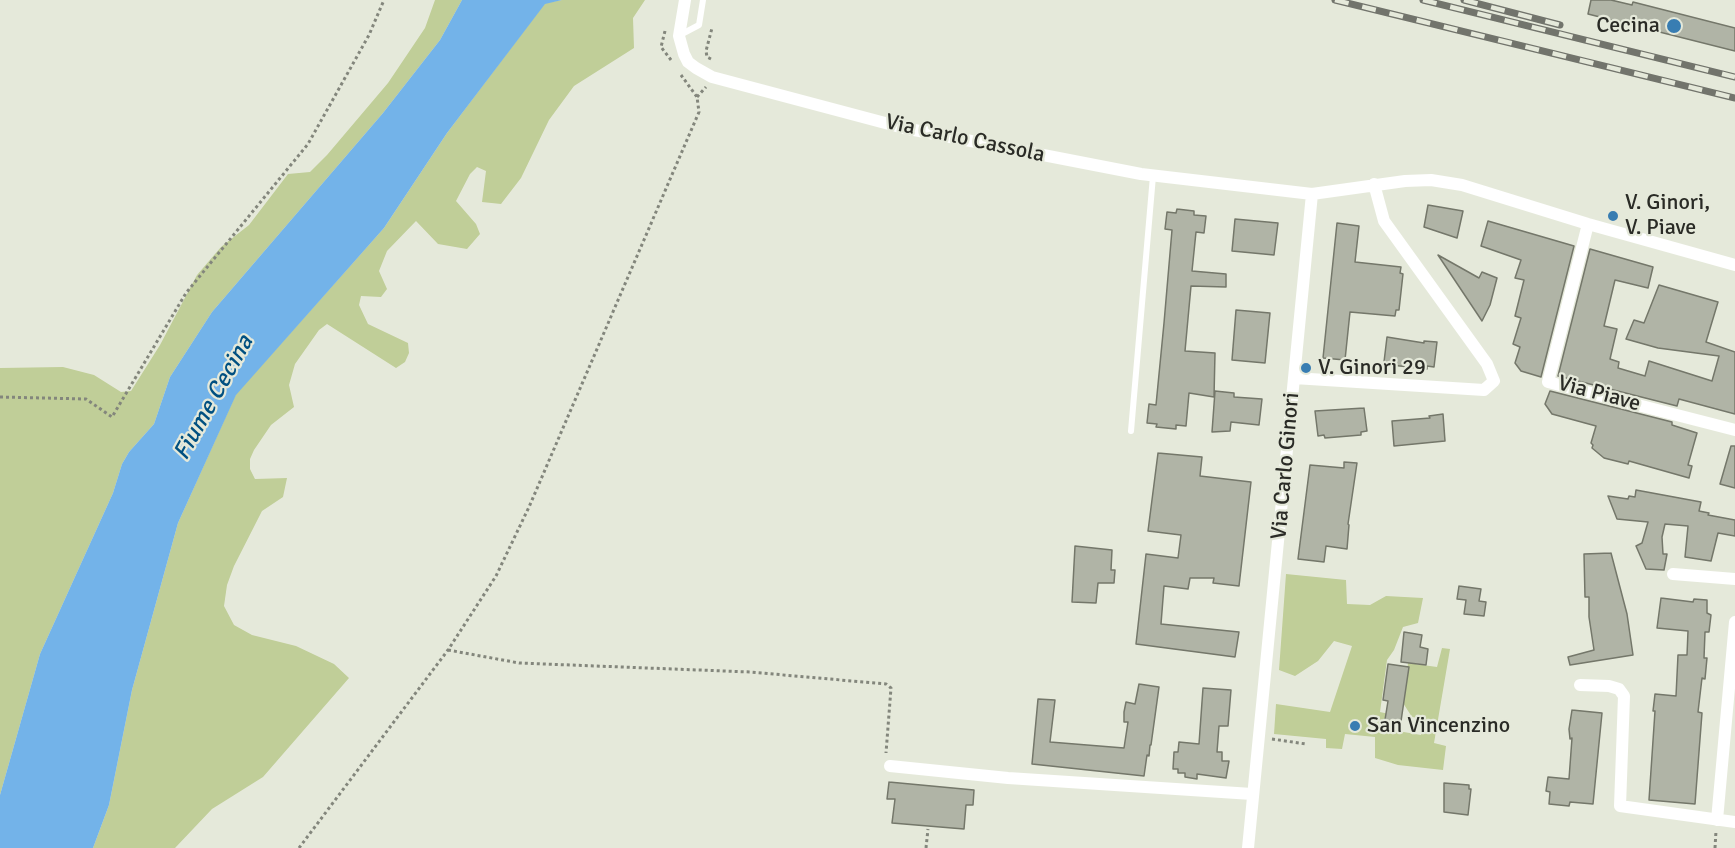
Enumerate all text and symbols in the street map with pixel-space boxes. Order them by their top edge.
place label: Cecina [1596,13,1660,39]
marker: Cecina [1665,17,1683,35]
street label: Via Carlo Cassola [883,109,1047,169]
place label: V. Ginori, V. Piave [1625,190,1710,242]
marker: V. Ginori, V. Piave [1606,209,1620,223]
water label: Fiume Cecina [168,331,260,465]
place label: V. Ginori 29 [1318,355,1426,381]
marker: V. Ginori 29 [1299,361,1313,375]
street label: Via Piave [1555,370,1643,418]
street label: Via Carlo Ginori [1266,391,1306,541]
place label: San Vincenzino [1367,713,1510,739]
marker: San Vincenzino [1348,719,1362,733]

